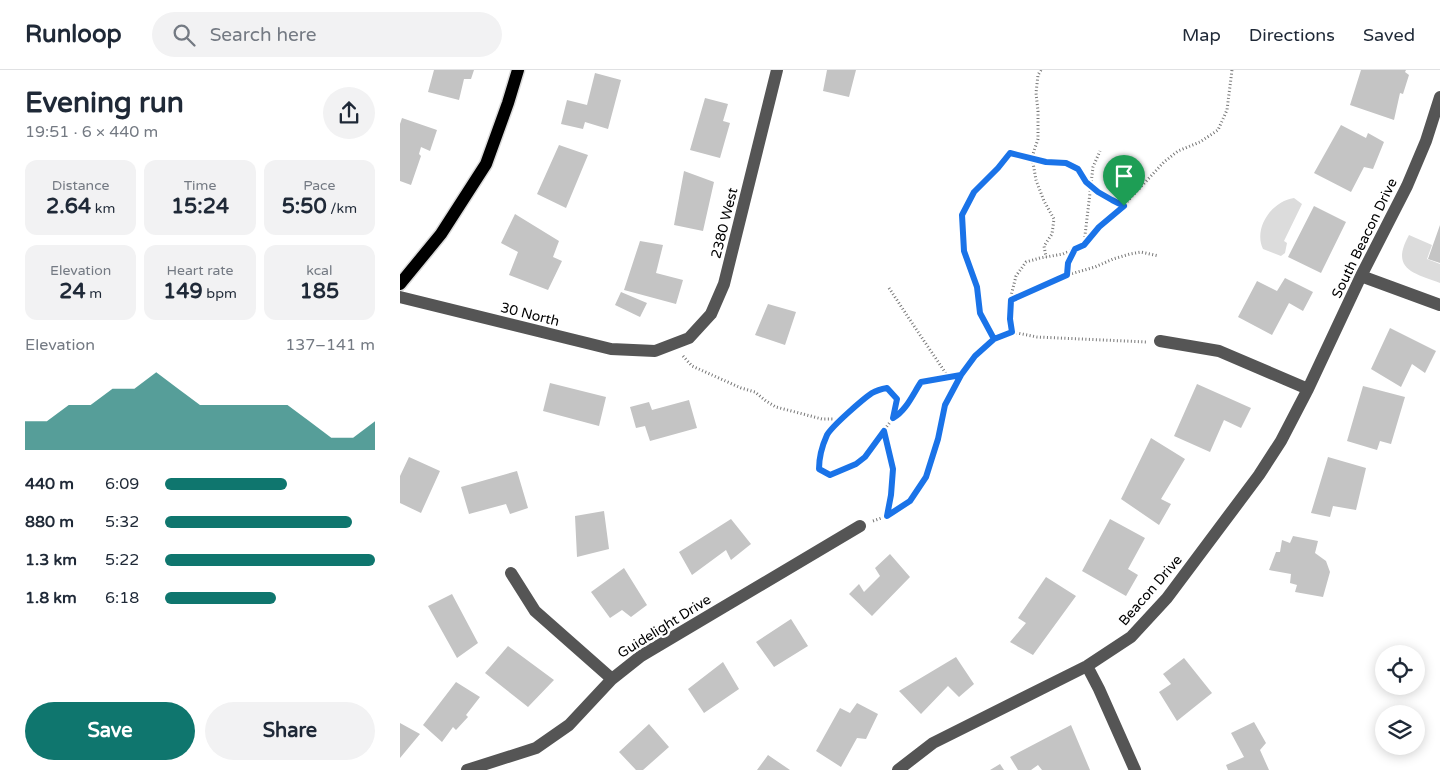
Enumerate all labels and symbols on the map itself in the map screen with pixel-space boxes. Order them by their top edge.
pin [1103,155,1145,206]
street label: South Beacon Drive [1328,175,1401,301]
street label: 2380 West [707,185,742,260]
street label: 30 North [499,299,561,330]
street label: Beacon Drive [1115,551,1186,629]
street label: Guidelight Drive [614,591,714,662]

